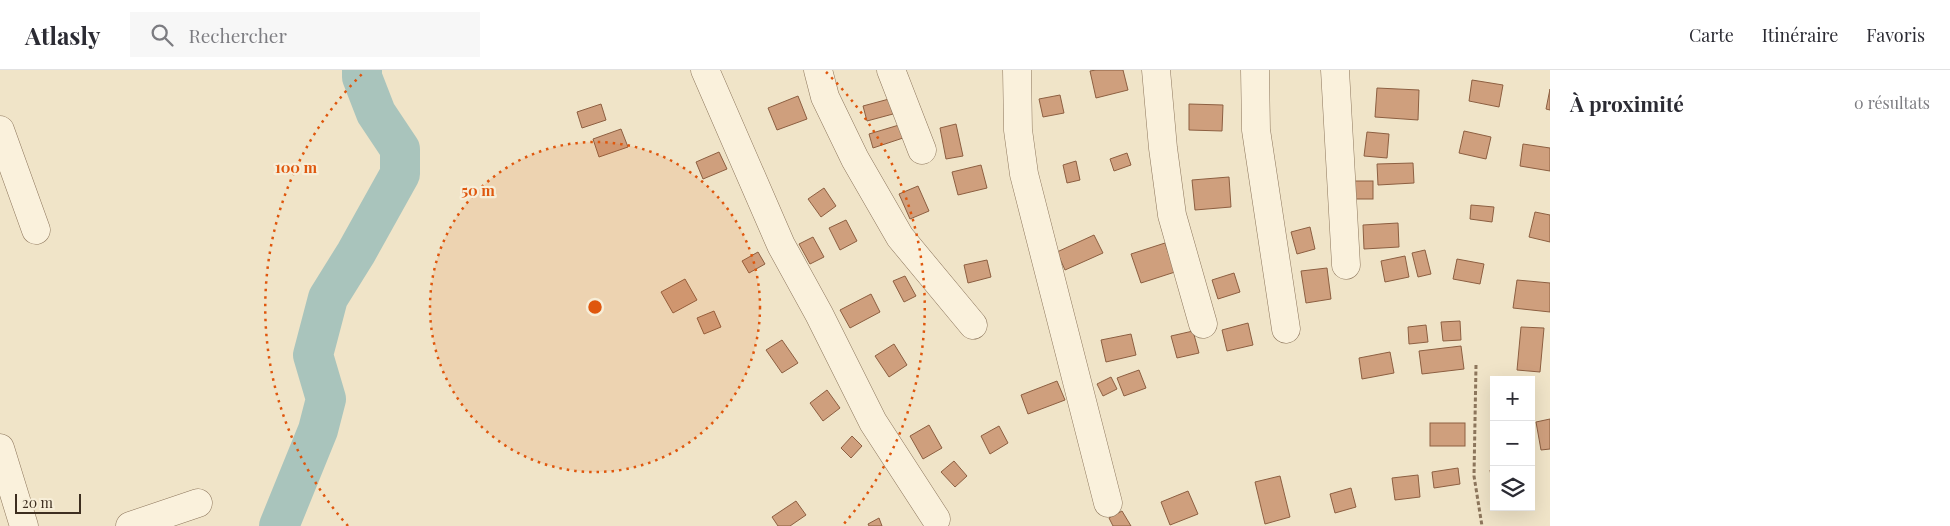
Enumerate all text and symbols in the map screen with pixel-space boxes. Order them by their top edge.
search box [130,12,480,57]
text: Atlasly [25,19,100,51]
icon: search [148,21,176,49]
text: Rechercher [188,22,287,48]
text: Carte [1689,23,1734,47]
text: Itinéraire [1762,23,1838,47]
text: Favoris [1866,23,1925,47]
text: À proximité [1570,89,1684,117]
text: 0 résultats [1854,92,1930,113]
text: 100 m [275,157,318,177]
text: 50 m [461,180,495,200]
centre of rings [586,298,604,316]
map controls [1490,376,1535,511]
button: + [1490,376,1535,421]
button: − [1490,421,1535,466]
button: layers [1490,466,1535,511]
scale bar [15,491,81,514]
text: 20 m [22,493,53,512]

